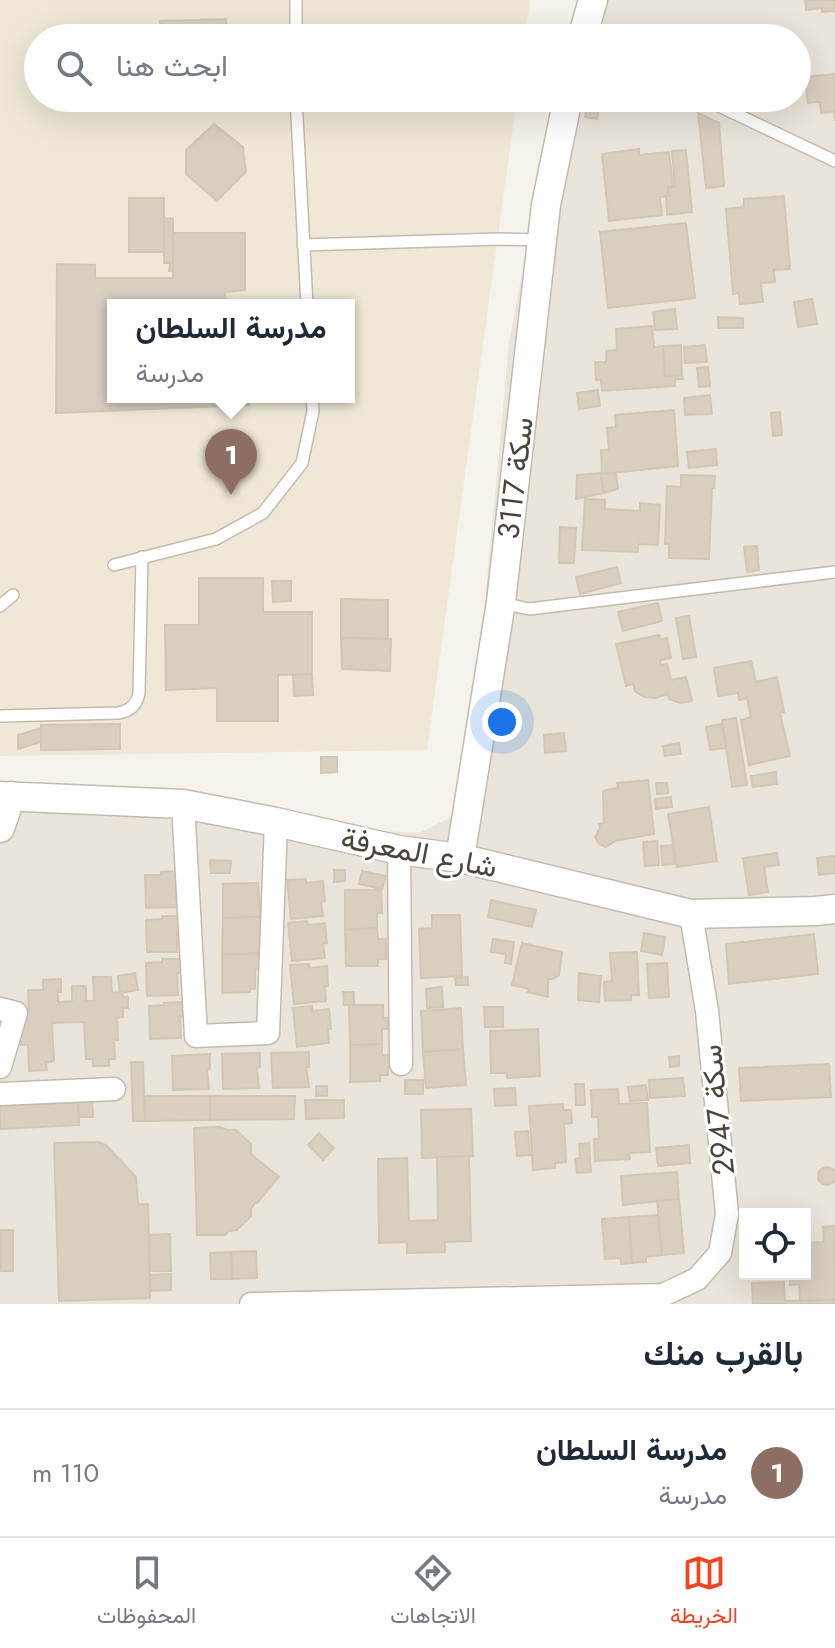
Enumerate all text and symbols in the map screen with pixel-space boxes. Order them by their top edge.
search box [24,24,811,112]
text: ابحث هنا [116,44,228,87]
icon: search [52,46,96,90]
popup [107,299,355,403]
text: مدرسة السلطان [135,306,327,349]
text: مدرسة [135,354,204,392]
street label: سكة 3117 [486,414,544,542]
pin: 1 [205,429,257,495]
your location [482,702,522,742]
street label: شارع المعرفة [337,816,501,888]
street label: سكة 2947 [689,1043,745,1177]
map controls [739,1208,811,1280]
button: locate [739,1208,811,1280]
text: بالقرب منك [644,1329,803,1378]
text: مدرسة السلطان [536,1428,727,1471]
text: 110 m [32,1454,99,1492]
text: 1 [770,1454,784,1492]
text: مدرسة [658,1476,727,1514]
tab: المحفوظات [97,1551,196,1635]
tab: الاتجاهات [390,1551,476,1635]
tab: الخريطة [670,1551,738,1635]

